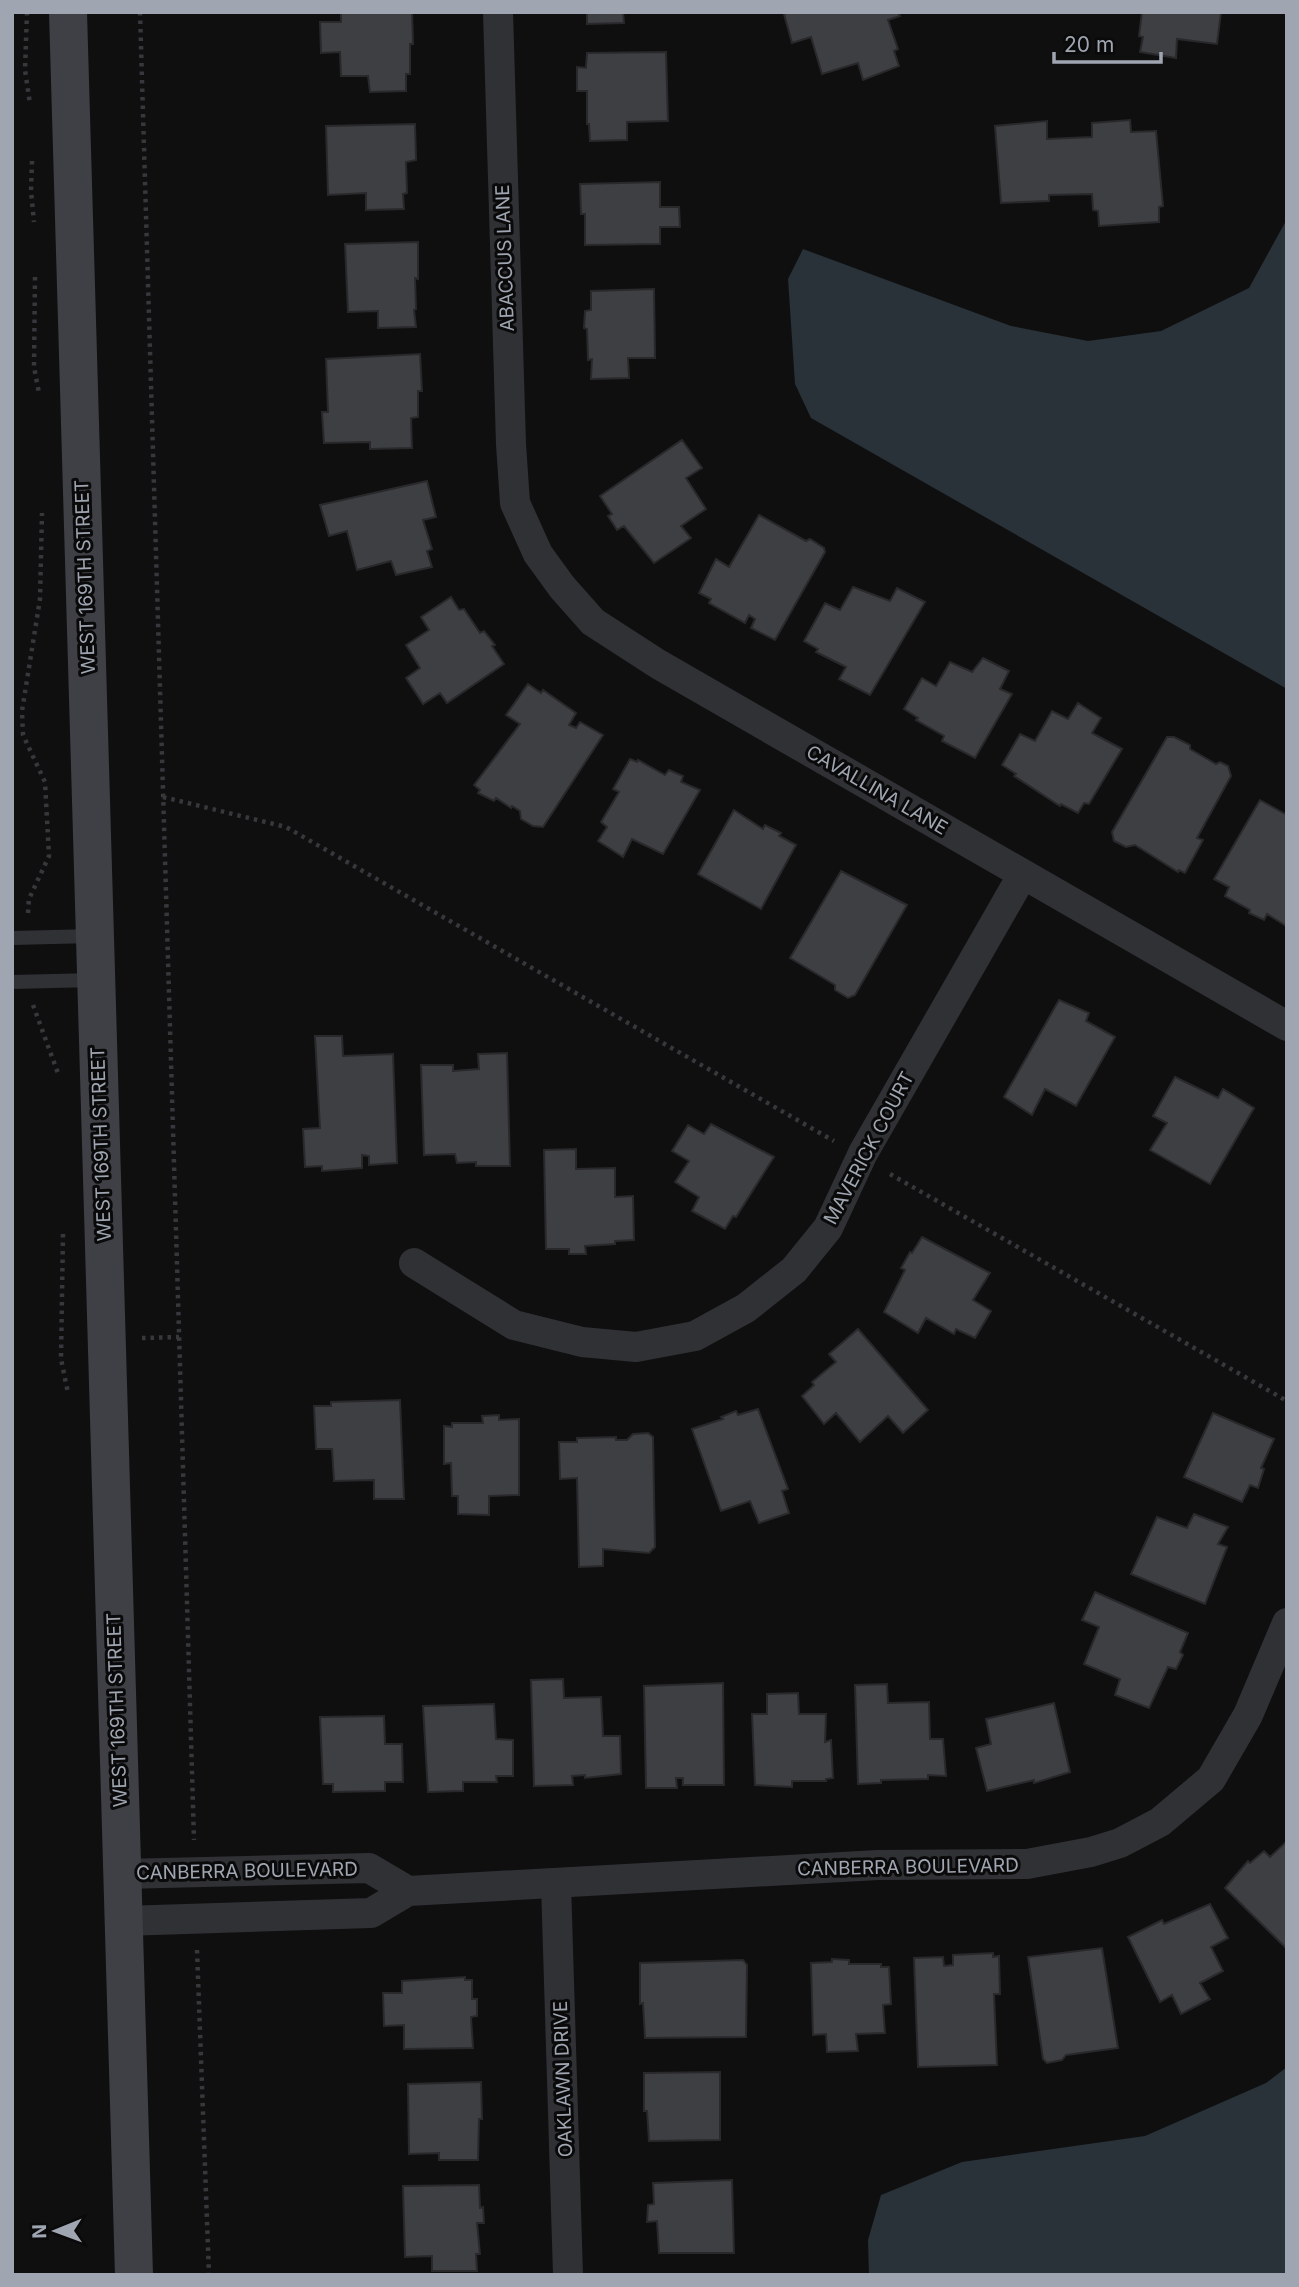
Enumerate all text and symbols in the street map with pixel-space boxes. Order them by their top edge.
scale bar [1054,21,1161,65]
text: 20 m [1064,32,1114,57]
street label: ABACCUS LANE [491,184,519,332]
street label: WEST 169TH STREET [70,479,100,675]
street label: CAVALLINA LANE [802,740,952,840]
street label: WEST 169TH STREET [86,1046,116,1242]
street label: MAVERICK COURT [819,1068,919,1228]
street label: WEST 169TH STREET [102,1612,132,1808]
street label: CANBERRA BOULEVARD [797,1854,1019,1880]
street label: CANBERRA BOULEVARD [136,1858,358,1884]
street label: OAKLAWN DRIVE [549,2000,577,2158]
north arrow [21,2196,91,2266]
text: N [28,2224,51,2239]

